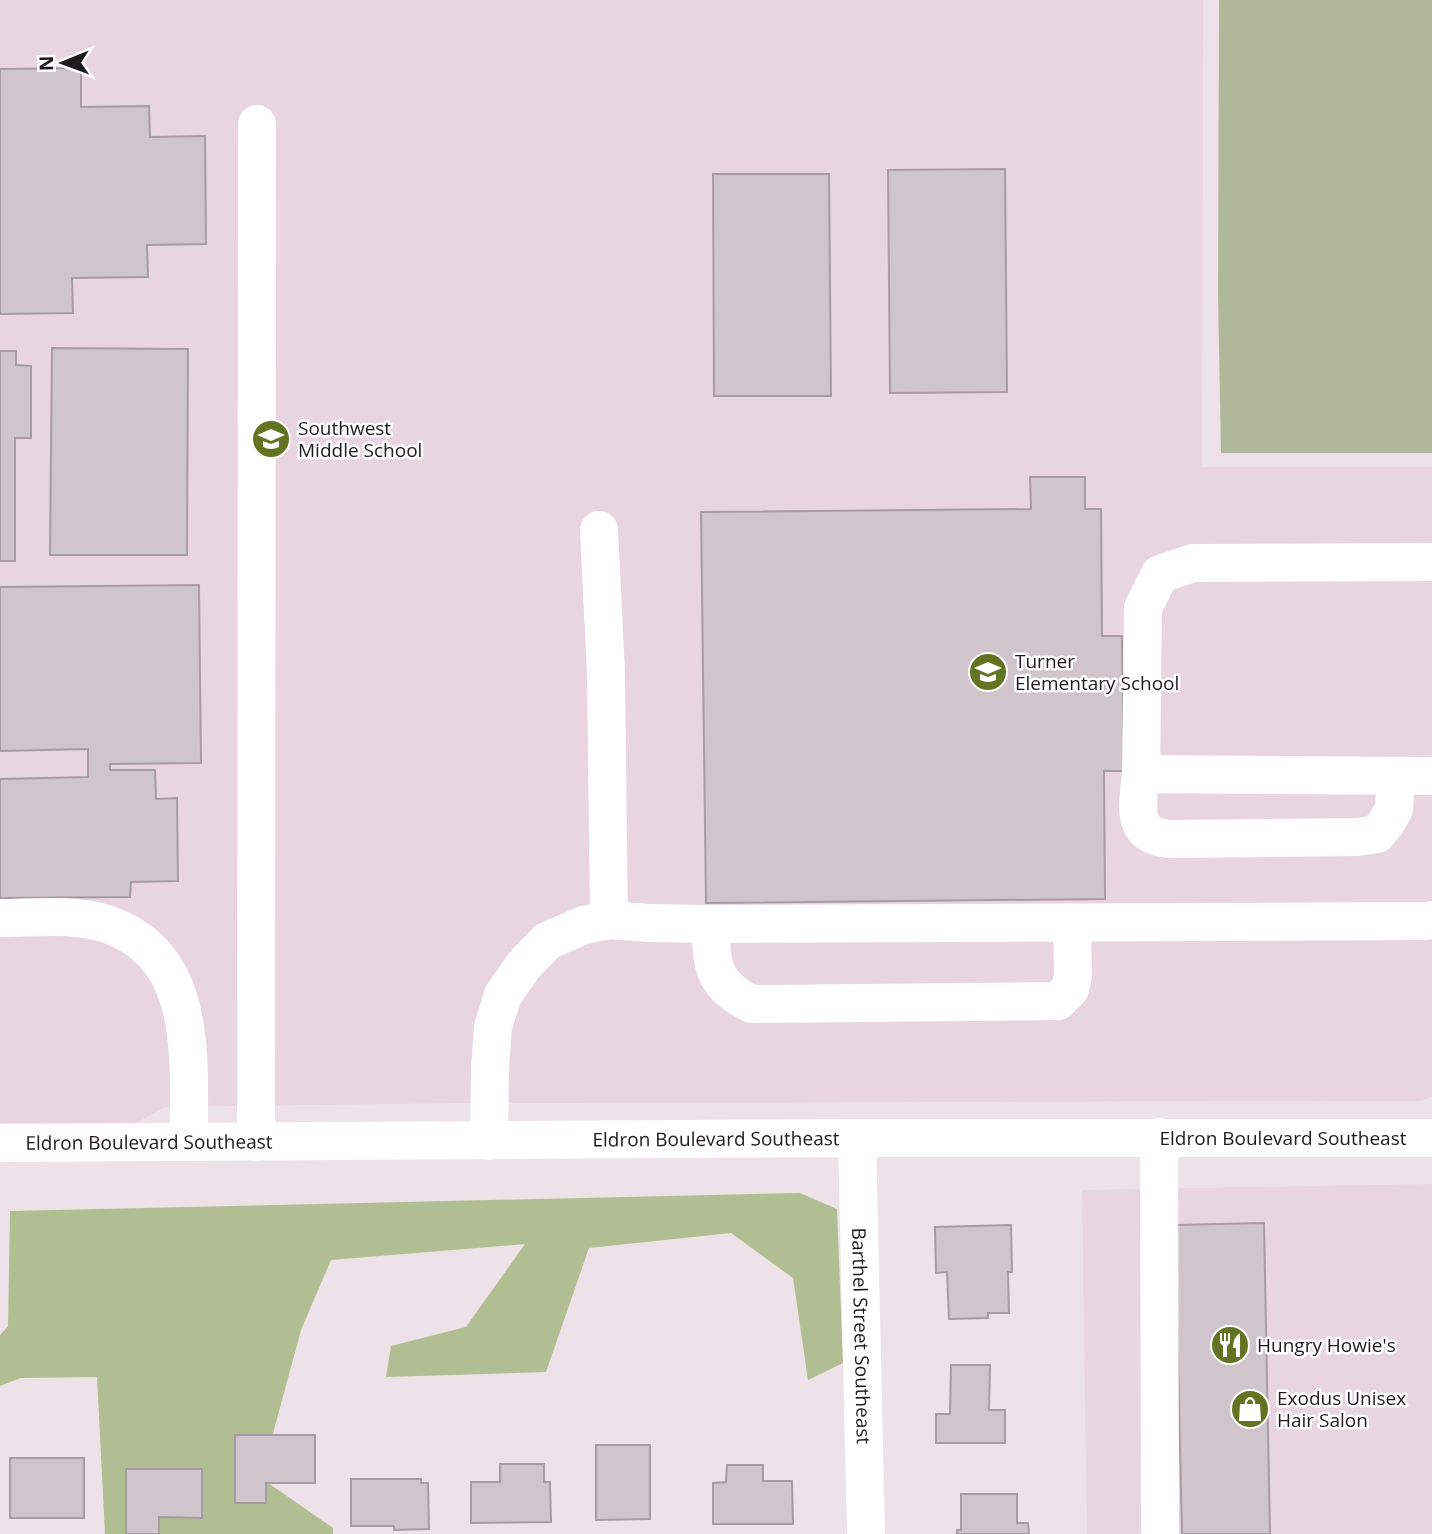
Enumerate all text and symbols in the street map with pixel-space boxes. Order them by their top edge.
north arrow [28,28,98,98]
text: N [33,55,59,71]
place label: Southwest Middle School [298,415,422,463]
school or university icon: Southwest Middle School [250,418,292,460]
place label: Turner Elementary School [1015,648,1179,696]
school or university icon: Turner Elementary School [967,651,1009,693]
street label: Eldron Boulevard Southeast [592,1125,840,1153]
street label: Eldron Boulevard Southeast [1159,1125,1407,1151]
street label: Eldron Boulevard Southeast [25,1128,273,1156]
street label: Barthel Street Southeast [846,1227,877,1445]
restaurant icon: Hungry Howie's [1209,1324,1251,1366]
place label: Hungry Howie's [1257,1332,1396,1358]
place label: Exodus Unisex Hair Salon [1277,1385,1406,1433]
shop icon: Exodus Unisex Hair Salon [1229,1388,1271,1430]

